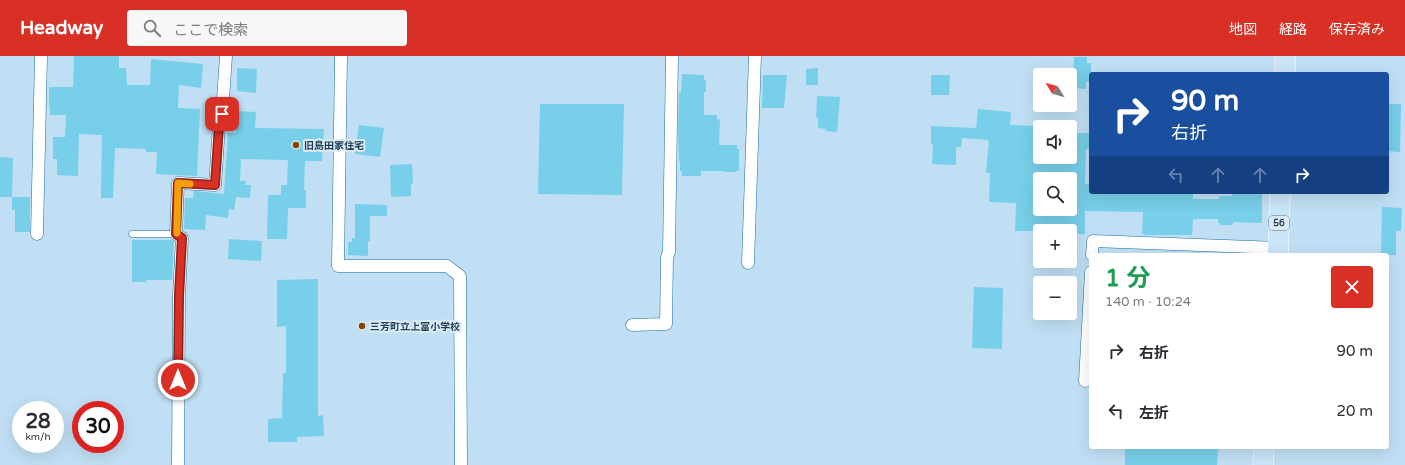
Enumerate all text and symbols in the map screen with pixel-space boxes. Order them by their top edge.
search box [127,10,407,46]
text: Headway [20,17,103,39]
icon: search [141,17,163,39]
text: ここで検索 [173,21,248,39]
text: 地図 [1229,21,1257,38]
text: 経路 [1279,21,1307,38]
text: 保存済み [1329,21,1385,38]
north arrow [1033,68,1077,112]
map controls [1033,68,1077,320]
text: 90 m [1171,84,1239,118]
icon: right [1105,88,1157,140]
pin [205,97,239,131]
icon: arrive [211,103,233,125]
button: sound [1033,120,1077,164]
text: 右折 [1171,122,1207,144]
marker: 旧島田家住宅 [291,140,301,150]
place label: 旧島田家住宅 [304,140,364,152]
icon: left [1165,164,1187,186]
icon: ahead [1207,164,1229,186]
icon: ahead [1249,164,1271,186]
icon: right [1291,164,1313,186]
button: search [1033,172,1077,216]
road number: 56 [1269,216,1289,230]
button: + [1033,224,1077,268]
text: 1 分 [1105,264,1150,293]
button: close [1331,266,1373,308]
button: − [1033,276,1077,320]
text: 140 m · 10:24 [1105,294,1191,310]
marker: 三芳町立上富小学校 [357,321,367,331]
place label: 三芳町立上富小学校 [370,321,460,333]
icon: right [1105,340,1127,362]
text: 90 m [1336,342,1373,360]
text: 右折 [1139,344,1169,362]
position arrow [157,359,199,401]
icon: left [1105,400,1127,422]
speed limit sign: 30 [72,401,124,453]
text: 20 m [1336,402,1373,420]
text: 左折 [1139,404,1169,422]
text: 28 [25,410,51,434]
text: km/h [25,431,51,443]

